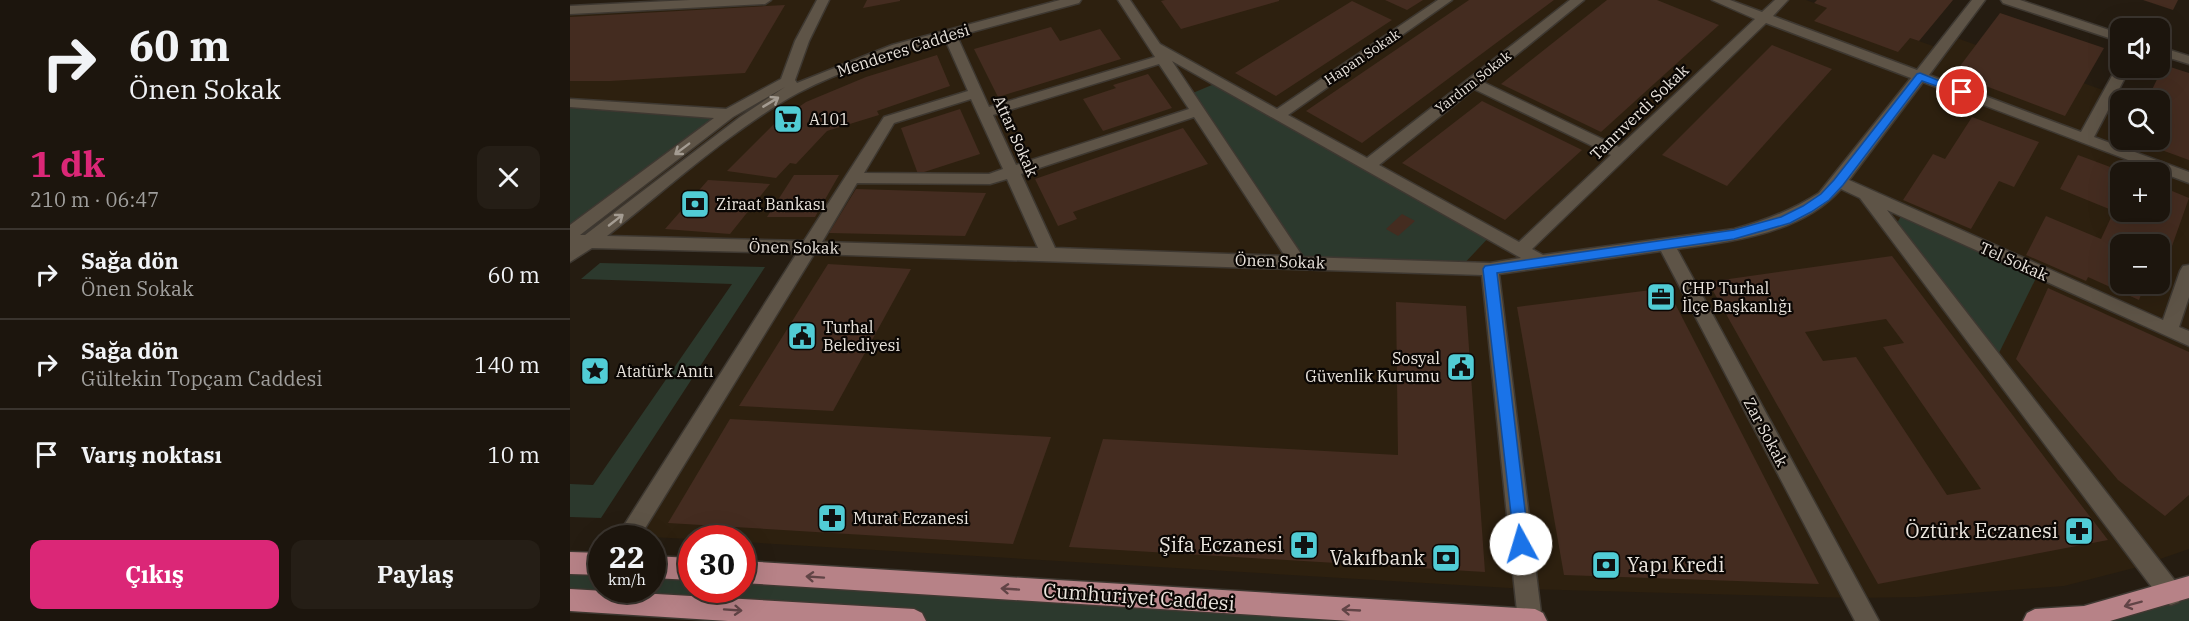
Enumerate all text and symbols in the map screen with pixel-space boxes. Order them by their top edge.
text: 60 m [129,18,230,73]
map controls [2110,18,2170,294]
button: sound [2110,18,2170,78]
street label: Menderes Caddesi [834,19,972,81]
icon: right [30,24,108,102]
street label: Hapan Sokak [1321,25,1404,89]
street label: Yardım Sokak [1431,46,1515,117]
street label: Tanrıverdi Sokak [1586,59,1693,164]
pin [1936,66,1987,117]
text: Önen Sokak [129,71,281,106]
icon: arrive [1945,75,1978,108]
button: search [2110,90,2170,150]
street label: Attar Sokak [989,92,1043,181]
one-way arrow [763,96,780,109]
supermarket icon: A101 [772,103,804,135]
place label: A101 [809,109,849,129]
text: 1 dk [30,140,105,187]
one-way arrow [674,143,690,156]
button: close [477,146,540,209]
button: + [2110,162,2170,222]
text: 210 m · 06:47 [30,186,159,213]
bank icon: Ziraat Bankası [679,188,711,220]
place label: Ziraat Bankası [716,194,826,214]
one-way arrow [608,214,624,227]
button: − [2110,234,2170,294]
street label: Önen Sokak [749,236,840,258]
street label: Tel Sokak [1977,237,2052,285]
text: Sağa dön [81,246,179,275]
street label: Önen Sokak [1235,249,1326,273]
icon: right [30,258,63,291]
text: 60 m [488,260,540,289]
text: Önen Sokak [81,275,194,302]
place label: CHP Turhal İlçe Başkanlığı [1682,278,1792,316]
office icon: CHP Turhal İlçe Başkanlığı [1645,281,1677,313]
place label: Turhal Belediyesi [823,317,900,355]
public building icon: Turhal Belediyesi [786,320,818,352]
text: Sağa dön [81,336,179,365]
icon: right [30,348,63,381]
place label: Sosyal Güvenlik Kurumu [1305,348,1440,386]
text: 140 m [474,350,540,379]
public building icon: Sosyal Güvenlik Kurumu [1445,351,1477,383]
place icon: Atatürk Anıtı [579,355,611,387]
place label: Atatürk Anıtı [616,361,714,381]
text: Gültekin Topçam Caddesi [81,365,323,392]
street label: Zar Sokak [1739,394,1793,471]
icon: arrive [30,438,63,471]
text: Varış noktası [81,440,222,469]
text: 10 m [488,440,540,469]
pharmacy icon: Murat Eczanesi [816,502,848,534]
place label: Murat Eczanesi [853,508,969,528]
position arrow [1489,512,1553,576]
pharmacy icon: Öztürk Eczanesi [2063,515,2095,547]
place label: Öztürk Eczanesi [1905,517,2058,544]
speed limit sign: 30 [678,525,756,603]
pharmacy icon: Şifa Eczanesi [1288,529,1320,561]
place label: Şifa Eczanesi [1159,531,1283,558]
text: 22 [609,537,645,576]
button: Çıkış [30,540,279,609]
button: Paylaş [291,540,540,609]
bank icon: Vakıfbank [1430,542,1462,574]
place label: Vakıfbank [1330,544,1425,571]
bank icon: Yapı Kredi [1590,549,1622,581]
place label: Yapı Kredi [1627,551,1725,578]
text: km/h [608,570,646,589]
one-way arrow [806,571,826,582]
street label: Cumhuriyet Caddesi [1042,576,1236,617]
one-way arrow [1000,583,1020,594]
one-way arrow [2124,599,2143,610]
one-way arrow [723,604,743,615]
one-way arrow [1342,604,1362,615]

